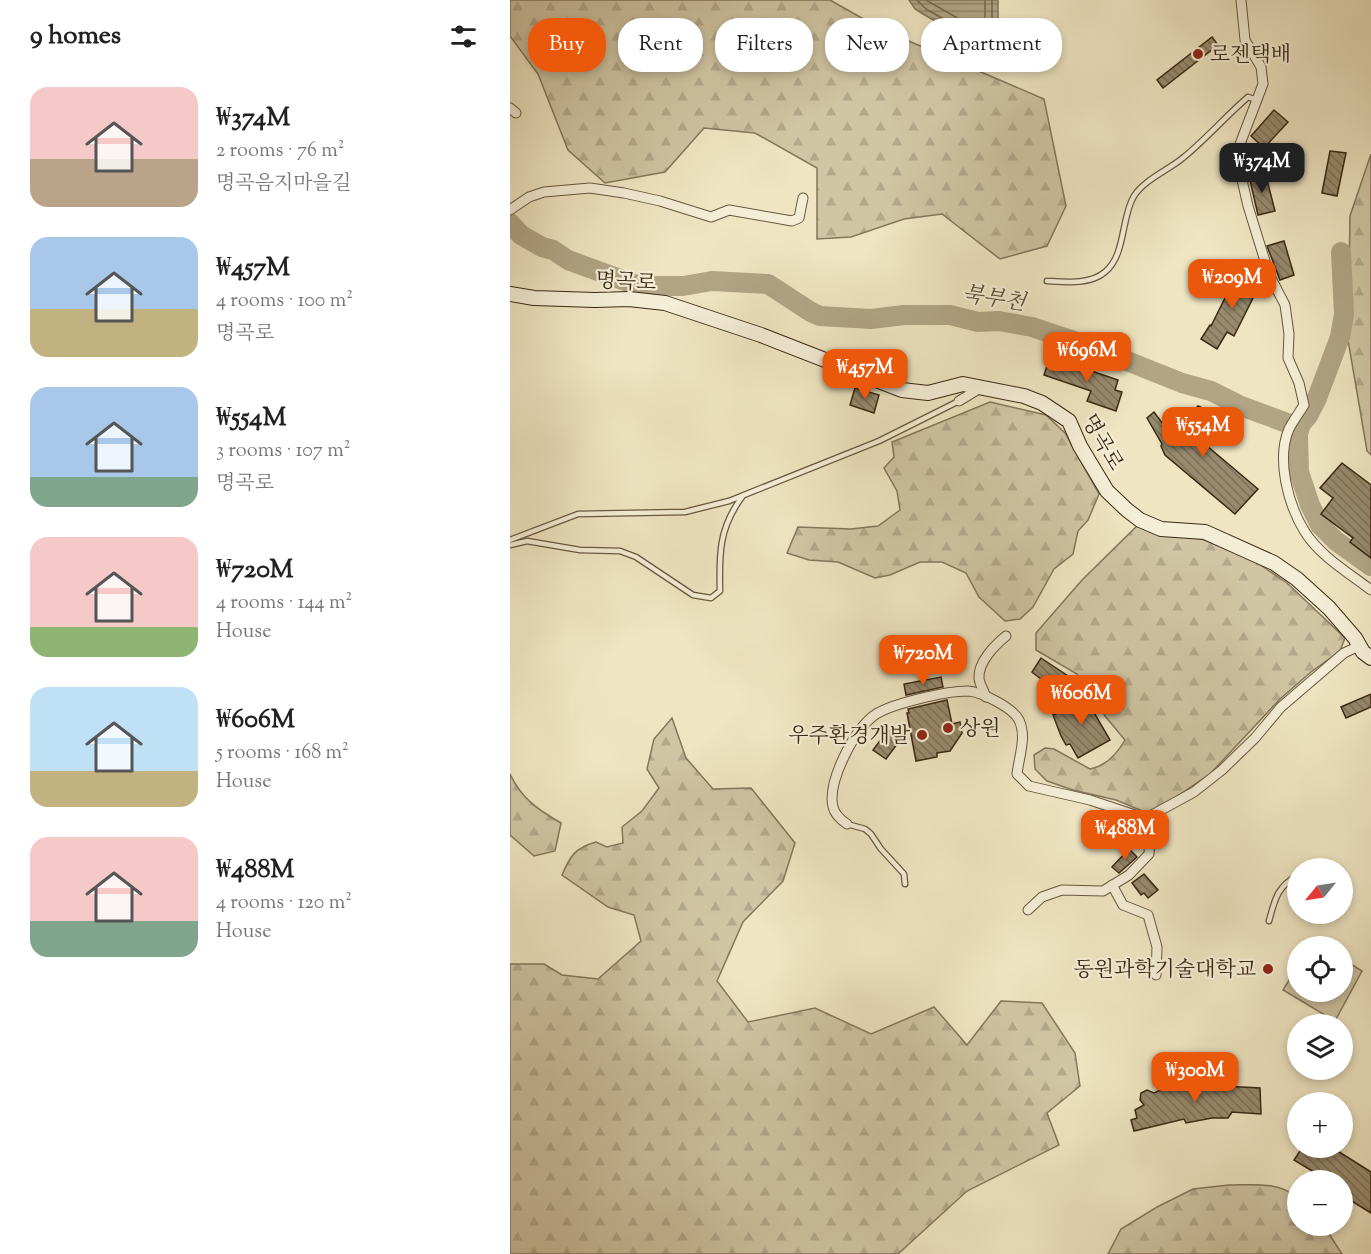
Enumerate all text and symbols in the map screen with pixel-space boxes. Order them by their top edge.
text: 9 homes [30,18,121,55]
chip: Buy [528,18,606,72]
chip: Rent [618,18,703,72]
chip: Filters [715,18,813,72]
chip: New [825,18,909,72]
chip: Apartment [921,18,1062,72]
icon: filters [447,20,480,53]
place label: 로젠택배 [1210,41,1291,71]
marker: 로젠택배 [1191,47,1205,61]
text: ₩374M [216,100,290,137]
icon: home [78,111,150,183]
text: 2 rooms · 76 m² [216,137,344,166]
pin: ₩374M [1220,143,1304,194]
text: ₩374M [1234,148,1290,177]
text: 명곡음지마을길 [216,170,351,199]
text: ₩457M [216,250,290,287]
pin: ₩209M [1190,259,1274,310]
icon: home [78,261,150,333]
text: ₩209M [1202,264,1262,293]
street label: 명곡로 [595,266,657,300]
water label: 북부천 [960,279,1029,321]
text: 4 rooms · 100 m² [216,287,353,316]
text: 명곡로 [216,320,274,349]
pin: ₩696M [1045,332,1129,383]
text: ₩696M [1057,337,1117,366]
pin: ₩457M [823,349,907,400]
text: ₩457M [837,354,893,383]
text: ₩554M [216,400,286,437]
pin: ₩554M [1161,407,1245,458]
street label: 명곡로 [1073,409,1129,477]
icon: home [78,411,150,483]
text: ₩554M [1176,412,1230,441]
text: 3 rooms · 107 m² [216,437,350,466]
text: 명곡로 [216,470,274,499]
text: ₩720M [216,552,294,589]
icon: home [78,561,150,633]
text: 4 rooms · 144 m² [216,589,352,618]
text: House [216,618,271,647]
pin: ₩720M [881,635,965,686]
text: ₩720M [893,640,953,669]
pin: ₩606M [1039,675,1123,726]
text: ₩606M [1051,680,1111,709]
text: ₩606M [216,702,295,739]
icon: home [78,711,150,783]
place label: 상원 [960,715,1001,745]
marker: 상원 [941,721,955,735]
place label: 우주환경개발 [788,722,911,752]
marker: 우주환경개발 [915,728,929,742]
text: 5 rooms · 168 m² [216,739,349,768]
text: House [216,768,271,797]
pin: ₩488M [1083,810,1167,861]
text: ₩488M [1095,815,1155,844]
text: ₩488M [216,852,294,889]
north arrow [1287,858,1353,924]
map controls [1287,858,1353,1236]
icon: home [78,861,150,933]
text: 4 rooms · 120 m² [216,889,352,918]
text: House [216,918,271,947]
button: locate [1287,936,1353,1002]
place label: 동원과학기술대학교 [1073,956,1256,986]
marker: 동원과학기술대학교 [1261,962,1275,976]
button: layers [1287,1014,1353,1080]
pin: ₩300M [1153,1052,1237,1103]
text: ₩300M [1166,1057,1224,1086]
button: + [1287,1092,1353,1158]
button: − [1287,1170,1353,1236]

